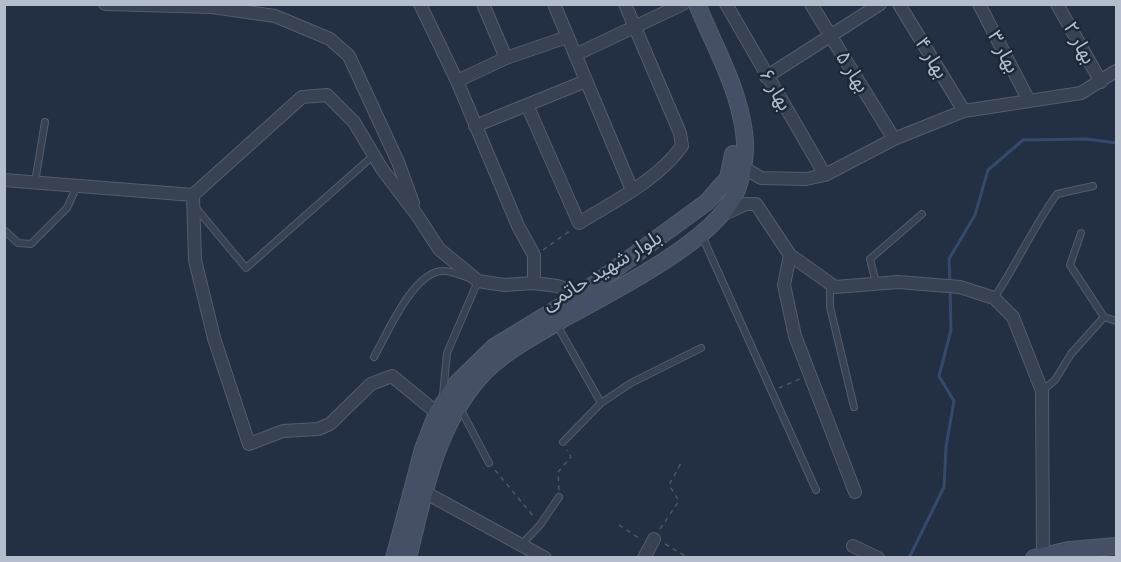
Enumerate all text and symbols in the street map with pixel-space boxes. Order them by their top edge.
street label: بهار ۲ [1058,18,1100,68]
street label: بهار ۳ [982,27,1024,77]
street label: بهار ۴ [909,33,953,83]
street label: بهار ۵ [830,47,874,97]
street label: بهار ۶ [753,65,797,115]
street label: بلوار شهید حاتمی [538,226,666,316]

